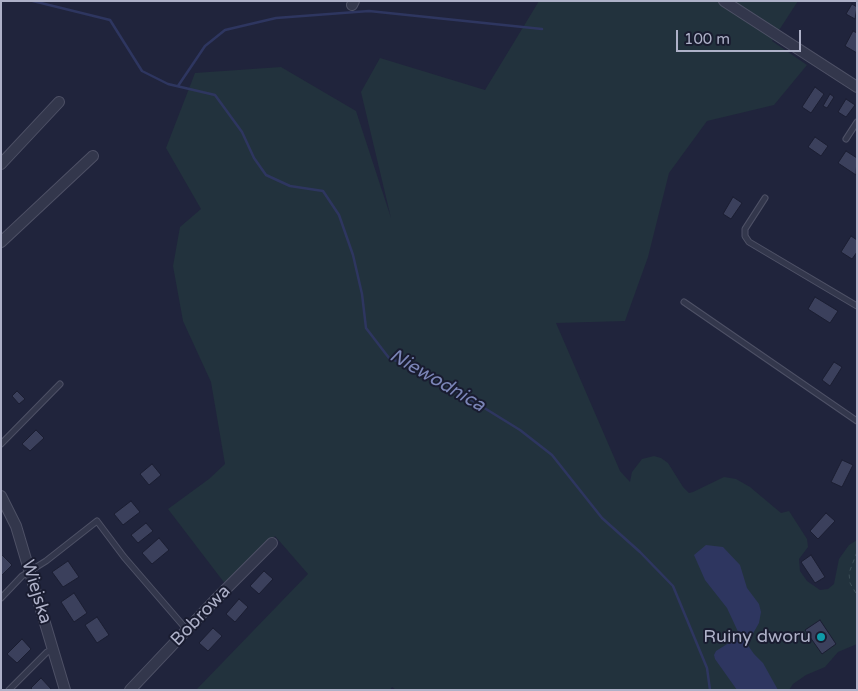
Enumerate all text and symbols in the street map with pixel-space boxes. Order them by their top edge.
scale bar [678,20,803,52]
text: 100 m [684,30,730,48]
water label: Niewodnica [385,345,489,417]
street label: Wiejska [16,557,56,627]
street label: Bobrowa [167,581,235,651]
place label: Ruiny dworu [703,626,811,648]
marker: Ruiny dworu [815,631,827,643]

